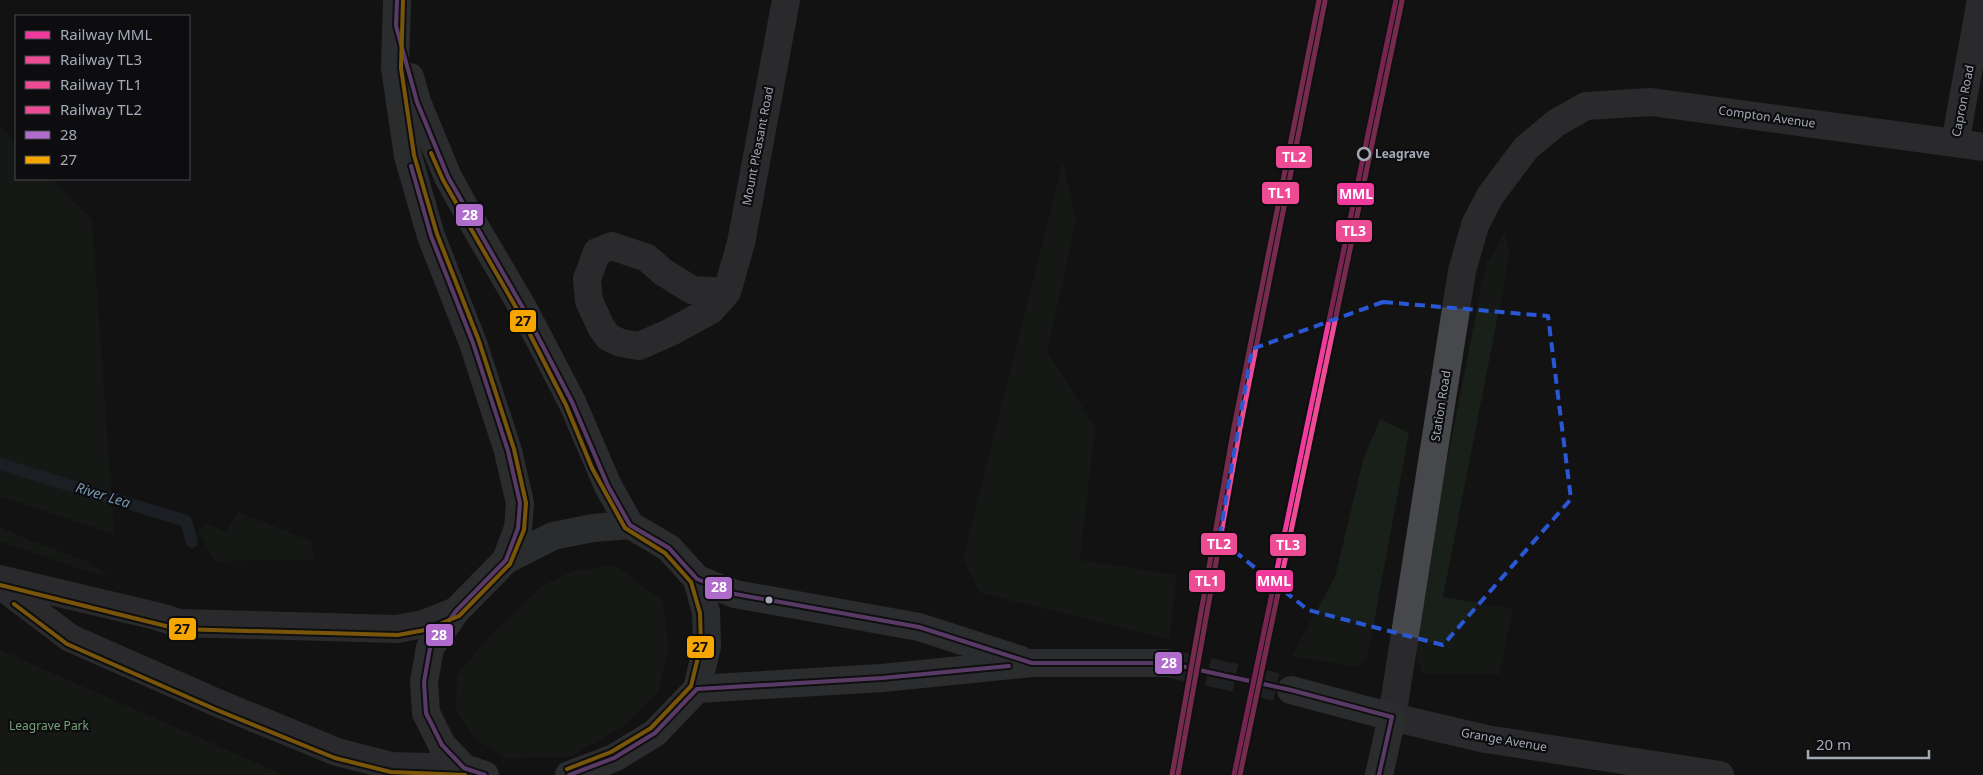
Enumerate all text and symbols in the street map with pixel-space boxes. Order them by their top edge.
legend [15,15,190,180]
text: Railway MML [60,24,152,44]
text: Railway TL3 [60,49,142,69]
street label: Capron Road [1947,63,1978,138]
text: Railway TL1 [60,74,142,94]
street label: Mount Pleasant Road [738,85,777,207]
text: Railway TL2 [60,99,142,119]
street label: Compton Avenue [1718,101,1817,132]
text: 28 [60,124,77,144]
line badge: TL2 [1275,145,1313,169]
place label: Leagrave [1375,145,1430,162]
text: TL2 [1282,147,1306,166]
marker: Leagrave [1357,147,1371,161]
text: 27 [60,149,77,169]
line badge: TL1 [1261,181,1300,205]
line badge: MML [1336,182,1375,206]
text: TL1 [1268,183,1292,202]
text: MML [1339,184,1373,203]
line badge: 28 [455,203,484,227]
text: 28 [462,205,478,224]
line badge: TL3 [1335,219,1373,243]
text: TL3 [1342,221,1366,240]
line badge: 27 [509,309,537,333]
text: 27 [515,311,531,330]
street label: Station Road [1427,369,1455,443]
water label: River Lea [74,477,133,512]
line badge: TL2 [1200,532,1238,556]
line badge: TL3 [1269,533,1307,557]
text: TL2 [1207,534,1231,553]
text: TL3 [1276,535,1300,554]
line badge: TL1 [1188,569,1226,593]
line badge: MML [1255,569,1294,593]
text: TL1 [1195,571,1219,590]
text: MML [1257,571,1291,590]
line badge: 28 [704,576,733,600]
text: 28 [711,577,727,596]
unlabelled marker [764,595,774,605]
line badge: 27 [168,617,197,641]
text: 27 [174,619,190,638]
line badge: 28 [425,623,454,647]
text: 28 [431,625,447,644]
line badge: 27 [686,635,715,659]
text: 27 [692,637,708,656]
line badge: 28 [1154,651,1183,675]
text: 28 [1161,653,1177,672]
park label: Leagrave Park [9,717,90,734]
street label: Grange Avenue [1460,724,1549,755]
scale bar [1808,728,1929,760]
text: 20 m [1816,734,1851,754]

